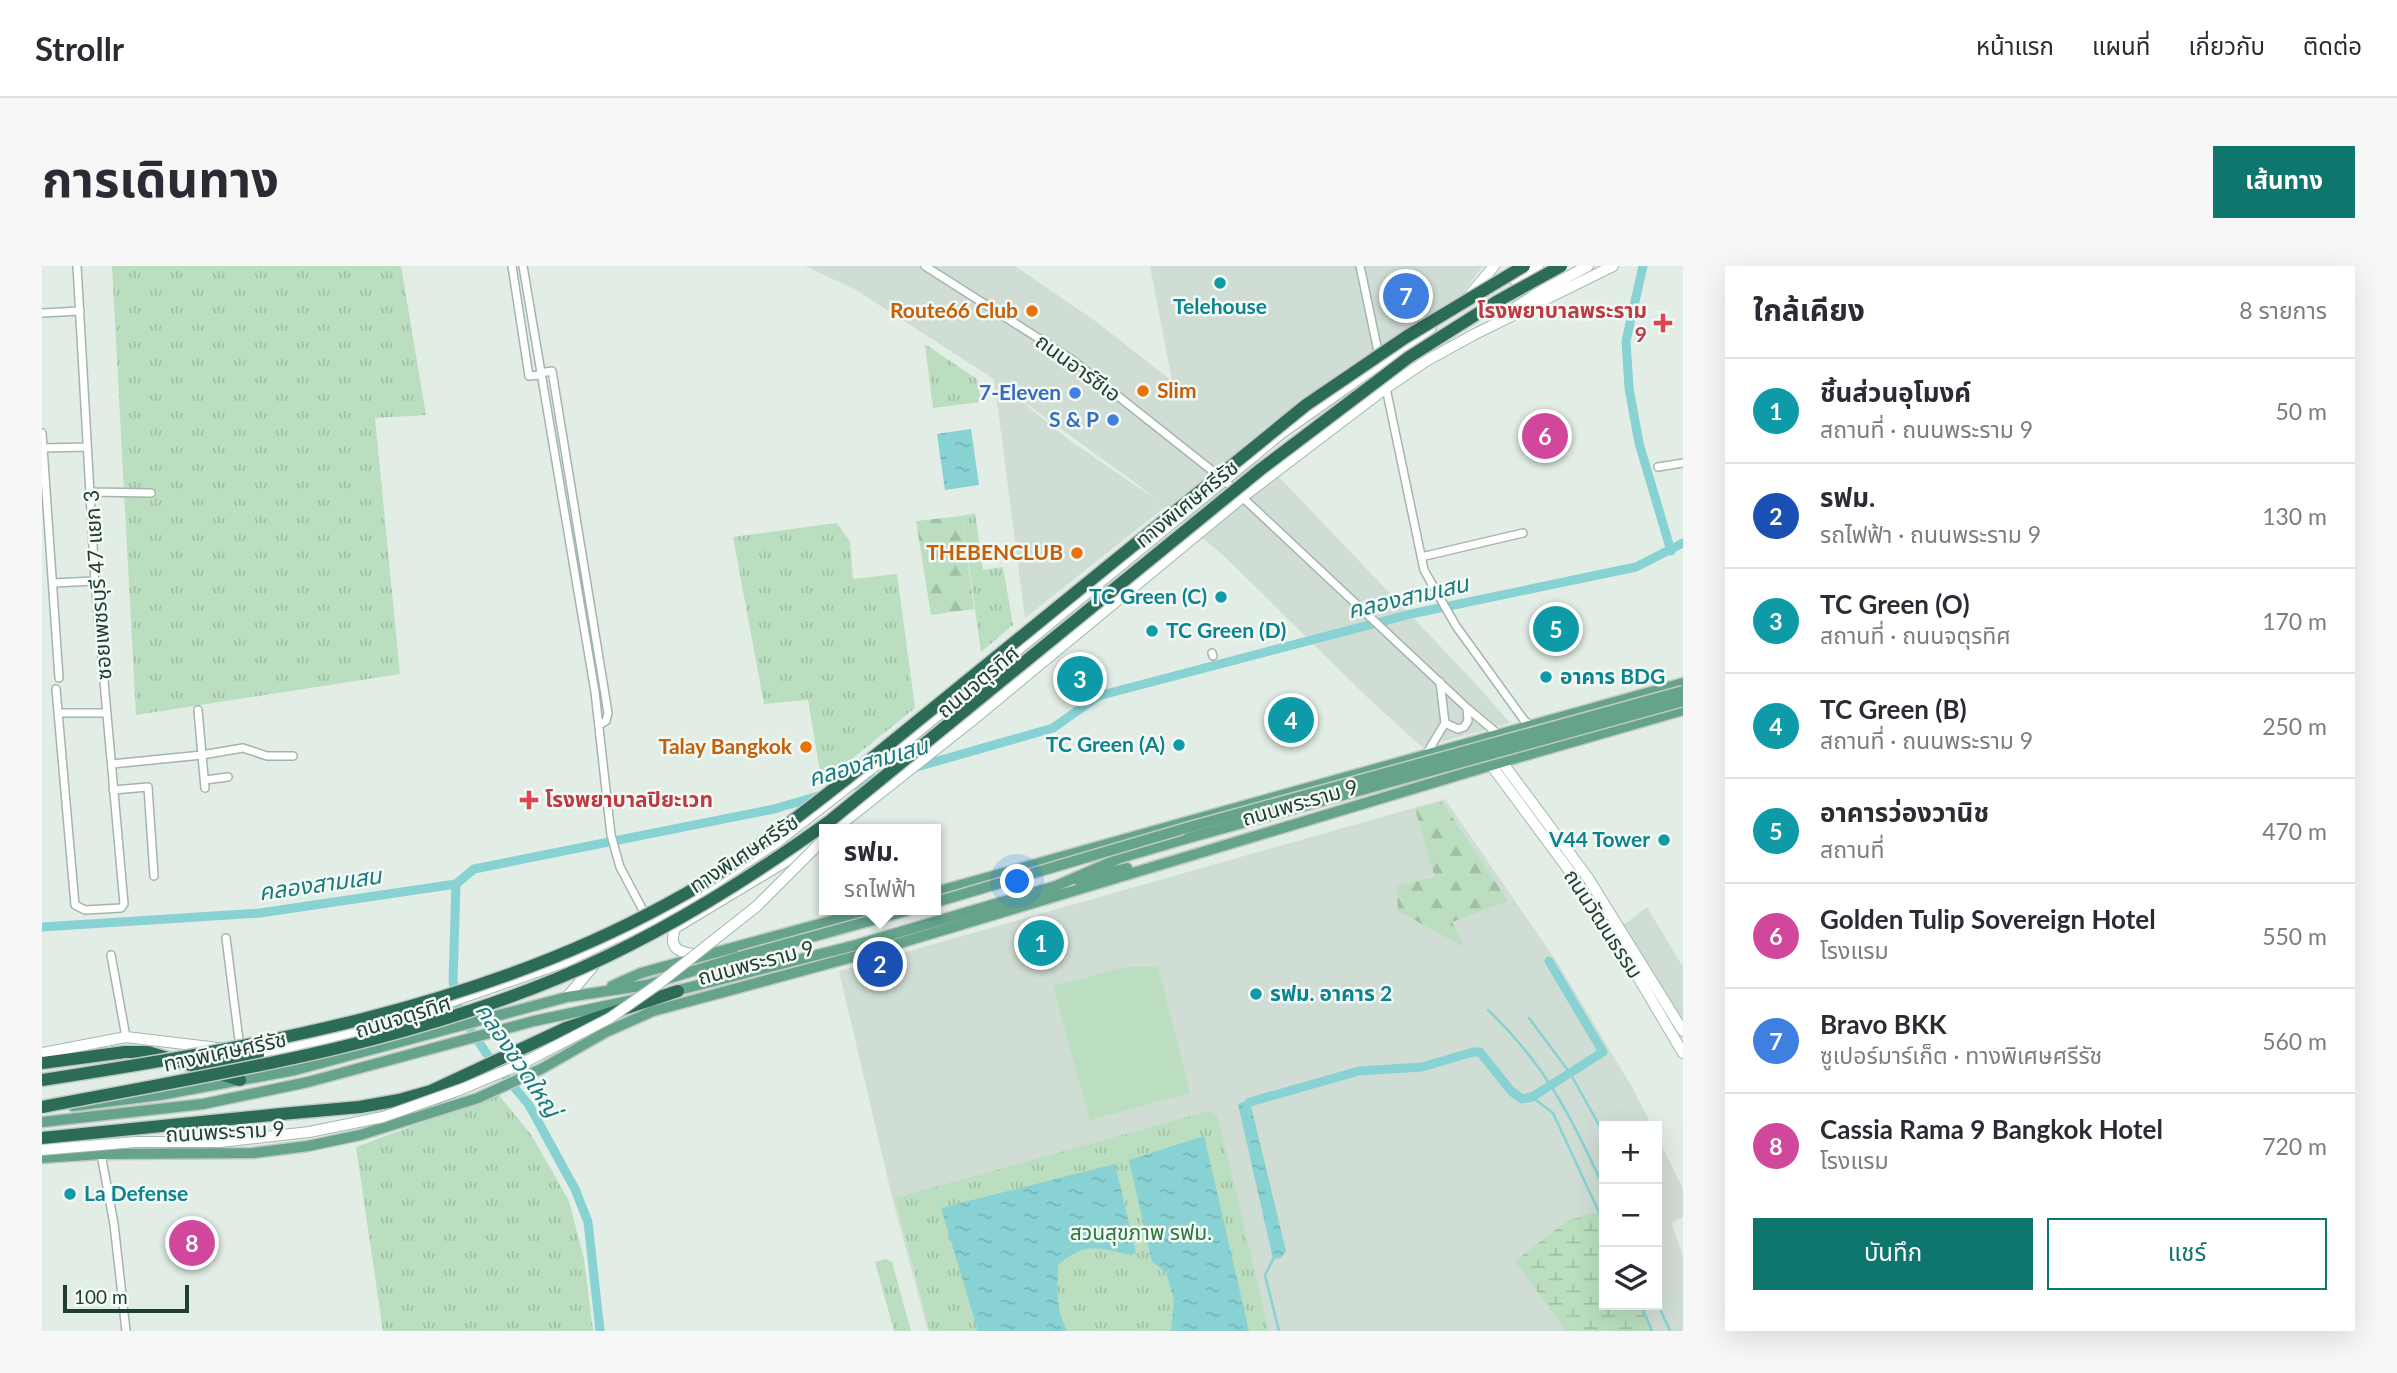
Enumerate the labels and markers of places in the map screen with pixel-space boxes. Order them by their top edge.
pin: 7 [1383,270,1429,322]
marker: Telehouse [1212,275,1228,291]
place label: Telehouse [1173,293,1267,318]
place label: Route66 Club [890,297,1018,322]
place label: โรงพยาบาลพระราม 9 [1477,297,1647,346]
marker: Route66 Club [1024,303,1040,319]
marker: โรงพยาบาลพระราม 9 [1653,313,1673,333]
place label: Slim [1157,377,1197,402]
place label: 7-Eleven [979,379,1061,404]
marker: Slim [1135,383,1151,399]
marker: 7-Eleven [1067,385,1083,401]
place label: S & P [1049,406,1099,431]
pin: 6 [1522,410,1568,462]
marker: S & P [1105,412,1121,428]
place label: THEBENCLUB [926,539,1063,564]
marker: THEBENCLUB [1069,545,1085,561]
place label: TC Green (C) [1089,583,1207,608]
marker: TC Green (C) [1213,589,1229,605]
pin: 5 [1533,603,1579,655]
place label: TC Green (D) [1166,617,1286,642]
marker: TC Green (D) [1144,623,1160,639]
pin: 3 [1057,653,1103,705]
place label: อาคาร BDG [1560,663,1665,688]
marker: อาคาร BDG [1538,669,1554,685]
pin: 4 [1268,694,1314,746]
place label: TC Green (A) [1046,731,1165,756]
place label: Talay Bangkok [659,733,793,758]
marker: TC Green (A) [1171,737,1187,753]
marker: Talay Bangkok [798,739,814,755]
place label: โรงพยาบาลปิยะเวท [545,786,713,811]
marker: โรงพยาบาลปิยะเวท [519,790,539,810]
place label: V44 Tower [1548,826,1650,851]
marker: V44 Tower [1656,832,1672,848]
pin: 1 [1018,917,1064,969]
pin: 2 [857,938,903,990]
place label: รฟม. อาคาร 2 [1270,980,1392,1005]
marker: รฟม. อาคาร 2 [1248,986,1264,1002]
place label: La Defense [84,1180,188,1205]
marker: La Defense [62,1186,78,1202]
pin: 8 [169,1217,215,1269]

